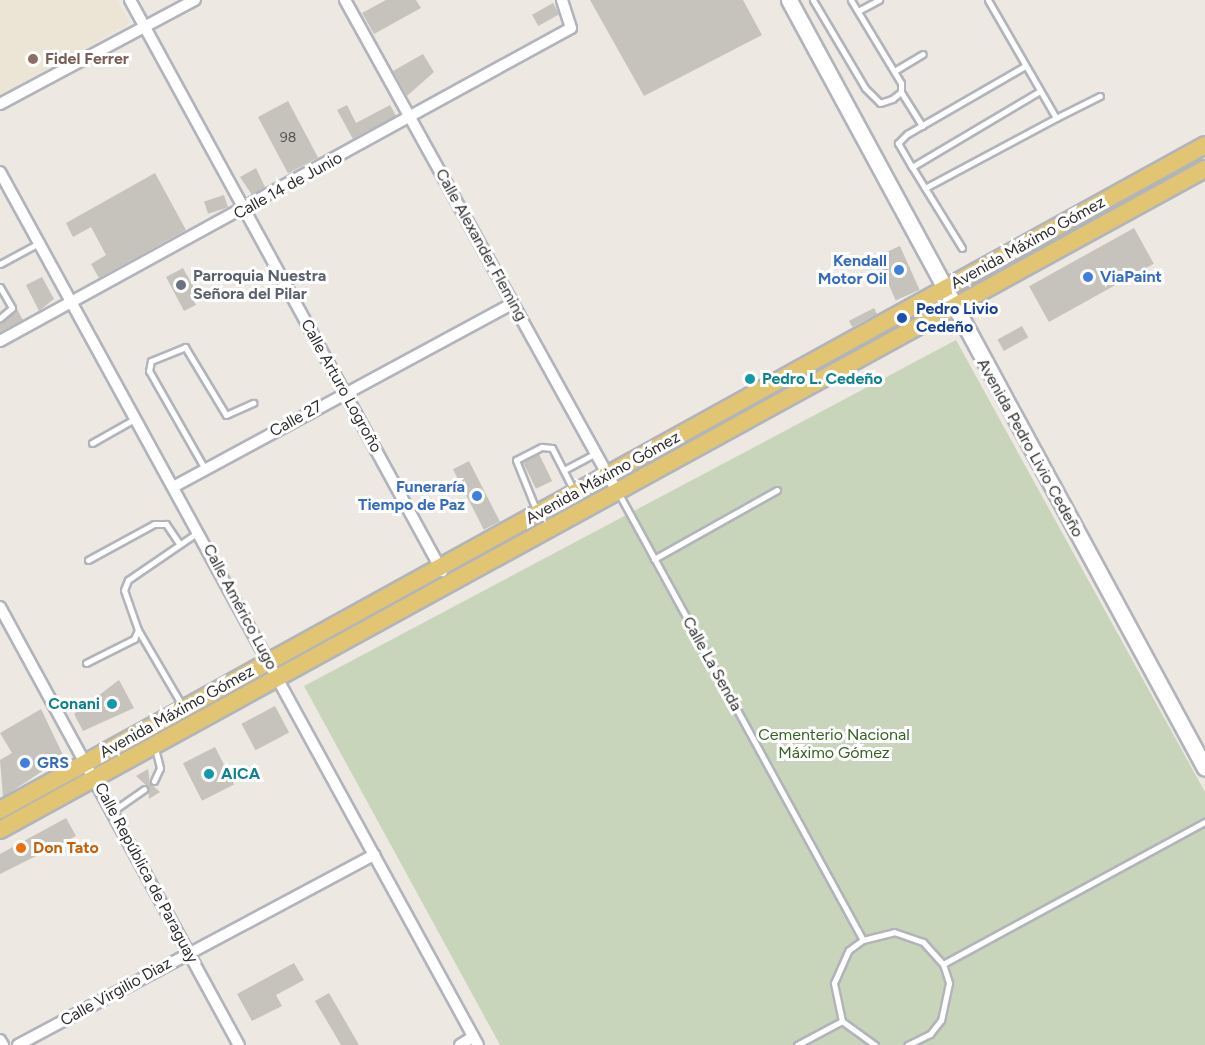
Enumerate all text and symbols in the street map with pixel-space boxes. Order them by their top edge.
place label: Fidel Ferrer [45,49,129,69]
marker: Fidel Ferrer [26,52,40,66]
house number: 98 [280,130,296,146]
street label: Calle 14 de Junio [230,148,346,224]
street label: Calle Alexander Fleming [431,166,531,324]
street label: Avenida Máximo Gómez [948,193,1108,293]
place label: Kendall Motor Oil [818,251,887,289]
marker: Kendall Motor Oil [892,263,906,277]
place label: Parroquia Nuestra Señora del Pilar [193,266,326,304]
place label: ViaPaint [1100,267,1162,287]
marker: ViaPaint [1081,270,1095,284]
marker: Parroquia Nuestra Señora del Pilar [174,278,188,292]
place label: Pedro Livio Cedeño [916,299,998,337]
marker: Pedro Livio Cedeño [893,309,911,327]
street label: Calle Arturo Logroño [296,316,386,456]
street label: Avenida Pedro Livio Cedeño [973,355,1087,541]
place label: Pedro L. Cedeño [762,369,883,389]
marker: Pedro L. Cedeño [743,372,757,386]
street label: Calle 27 [266,397,326,441]
street label: Avenida Máximo Gómez [523,428,683,528]
place label: Funeraría Tiempo de Paz [358,477,465,515]
marker: Funeraría Tiempo de Paz [470,489,484,503]
street label: Calle Américo Lugo [199,541,281,673]
street label: Calle La Senda [678,613,746,715]
street label: Avenida Máximo Gómez [97,662,257,762]
place label: Conani [48,694,100,714]
marker: Conani [105,697,119,711]
park label: Cementerio Nacional Máximo Gómez [758,725,910,763]
place label: GRS [37,753,69,773]
marker: GRS [18,756,32,770]
place label: AICA [221,764,260,784]
marker: AICA [202,767,216,781]
street label: Calle República de Paraguay [90,779,202,967]
place label: Don Tato [33,838,99,858]
marker: Don Tato [14,841,28,855]
street label: Calle Virgilio Diaz [57,954,175,1030]

